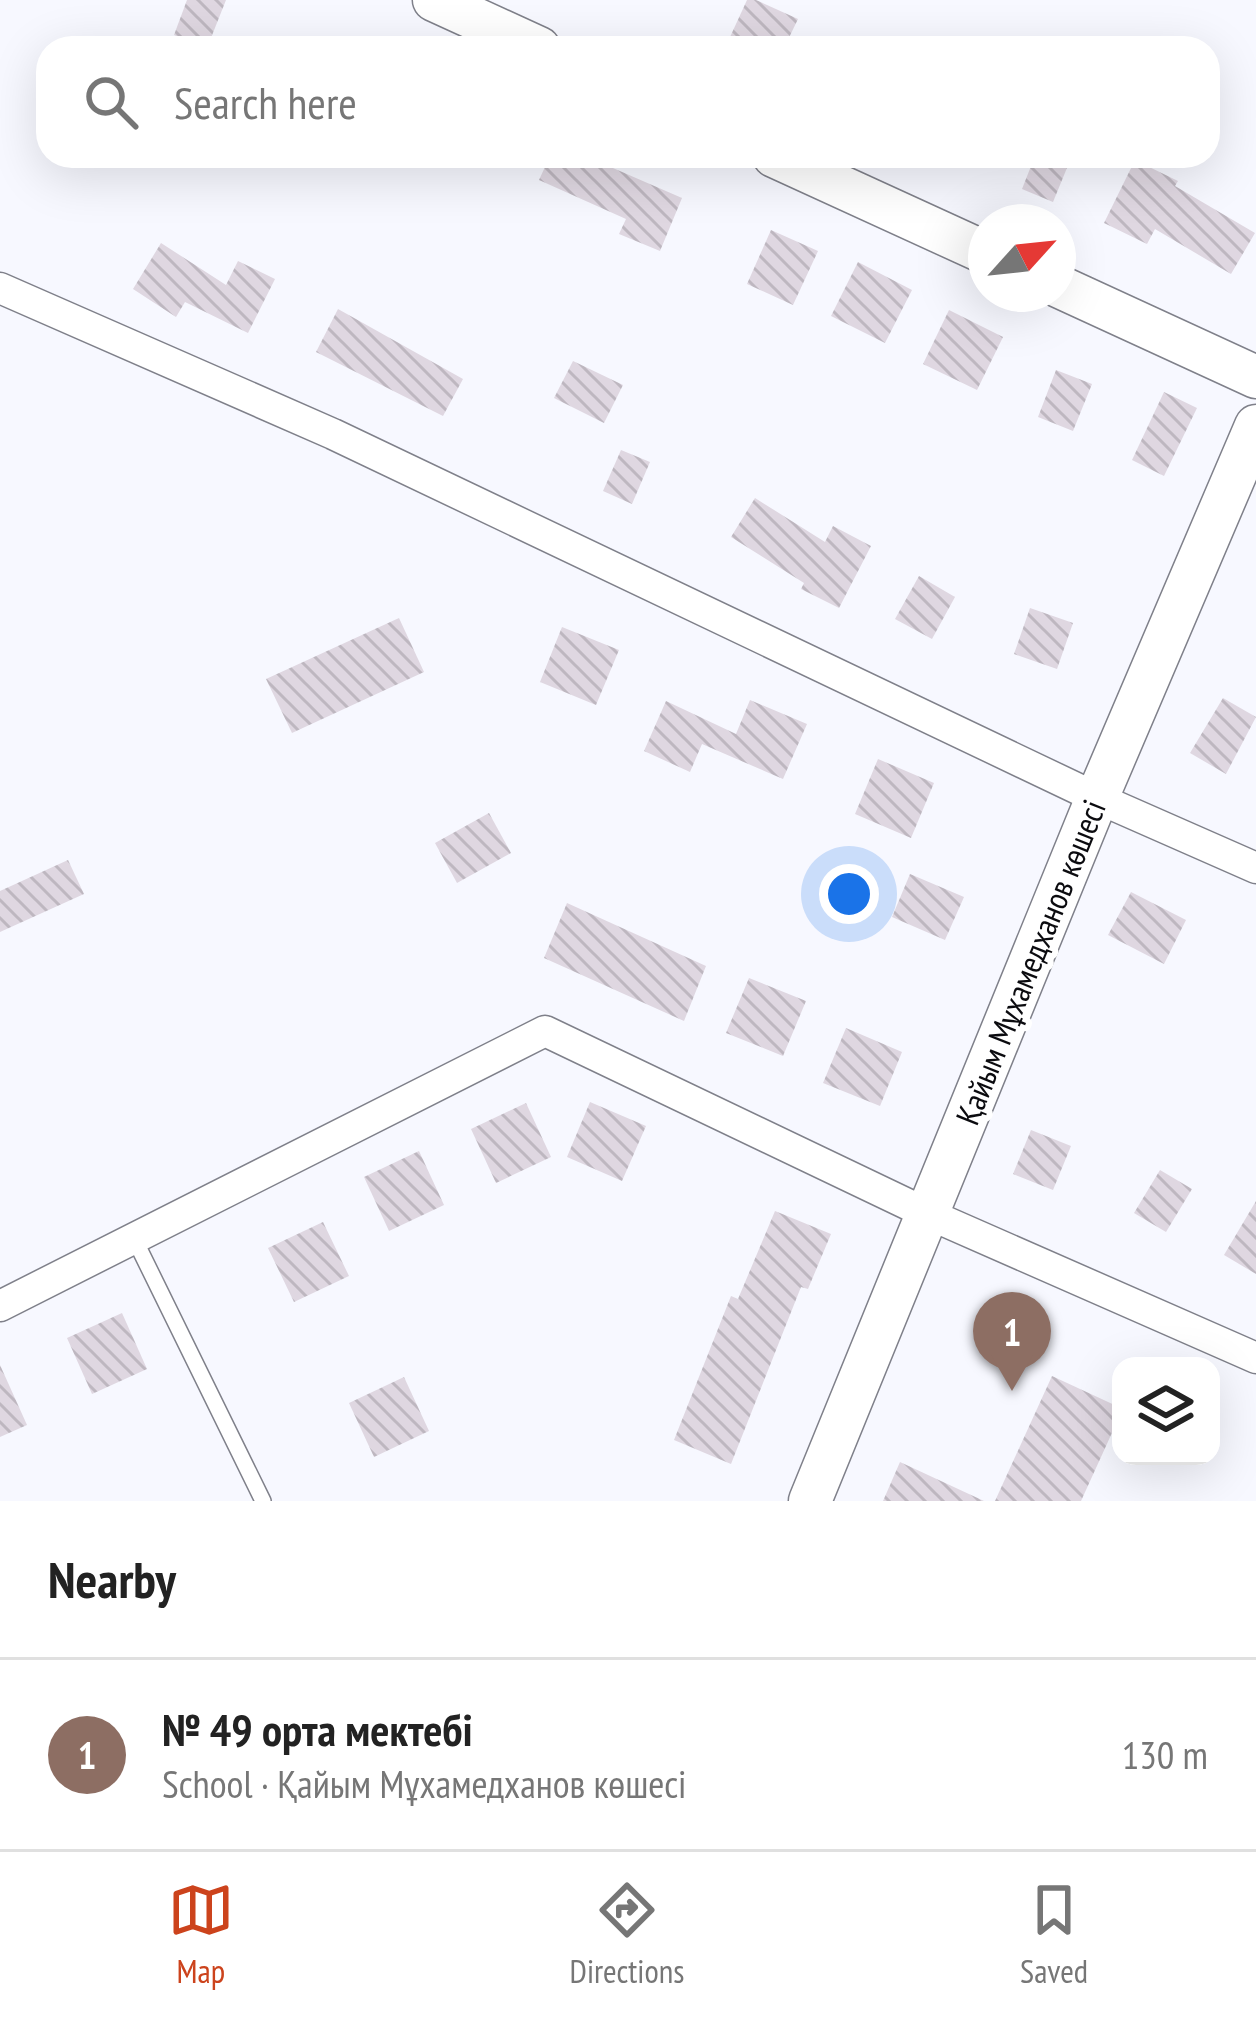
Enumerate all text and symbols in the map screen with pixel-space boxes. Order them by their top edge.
search box [36,36,1220,168]
icon: search [78,69,144,135]
text: Search here [174,73,357,131]
north arrow [968,204,1076,312]
street label: Қайым Мұхамедханов көшесі [945,793,1115,1131]
your location [819,864,879,924]
pin: 1 [973,1292,1051,1391]
map controls [1112,1357,1220,1465]
button: layers [1112,1357,1220,1465]
text: Nearby [48,1546,176,1612]
text: № 49 орта мектебі [162,1700,473,1758]
text: 1 [78,1729,96,1780]
text: 130 m [1122,1729,1208,1780]
text: School · Қайым Мұхамедханов көшесі [162,1758,686,1809]
tab: Map [168,1877,234,1992]
tab: Directions [570,1877,684,1992]
tab: Saved [1020,1877,1088,1992]

